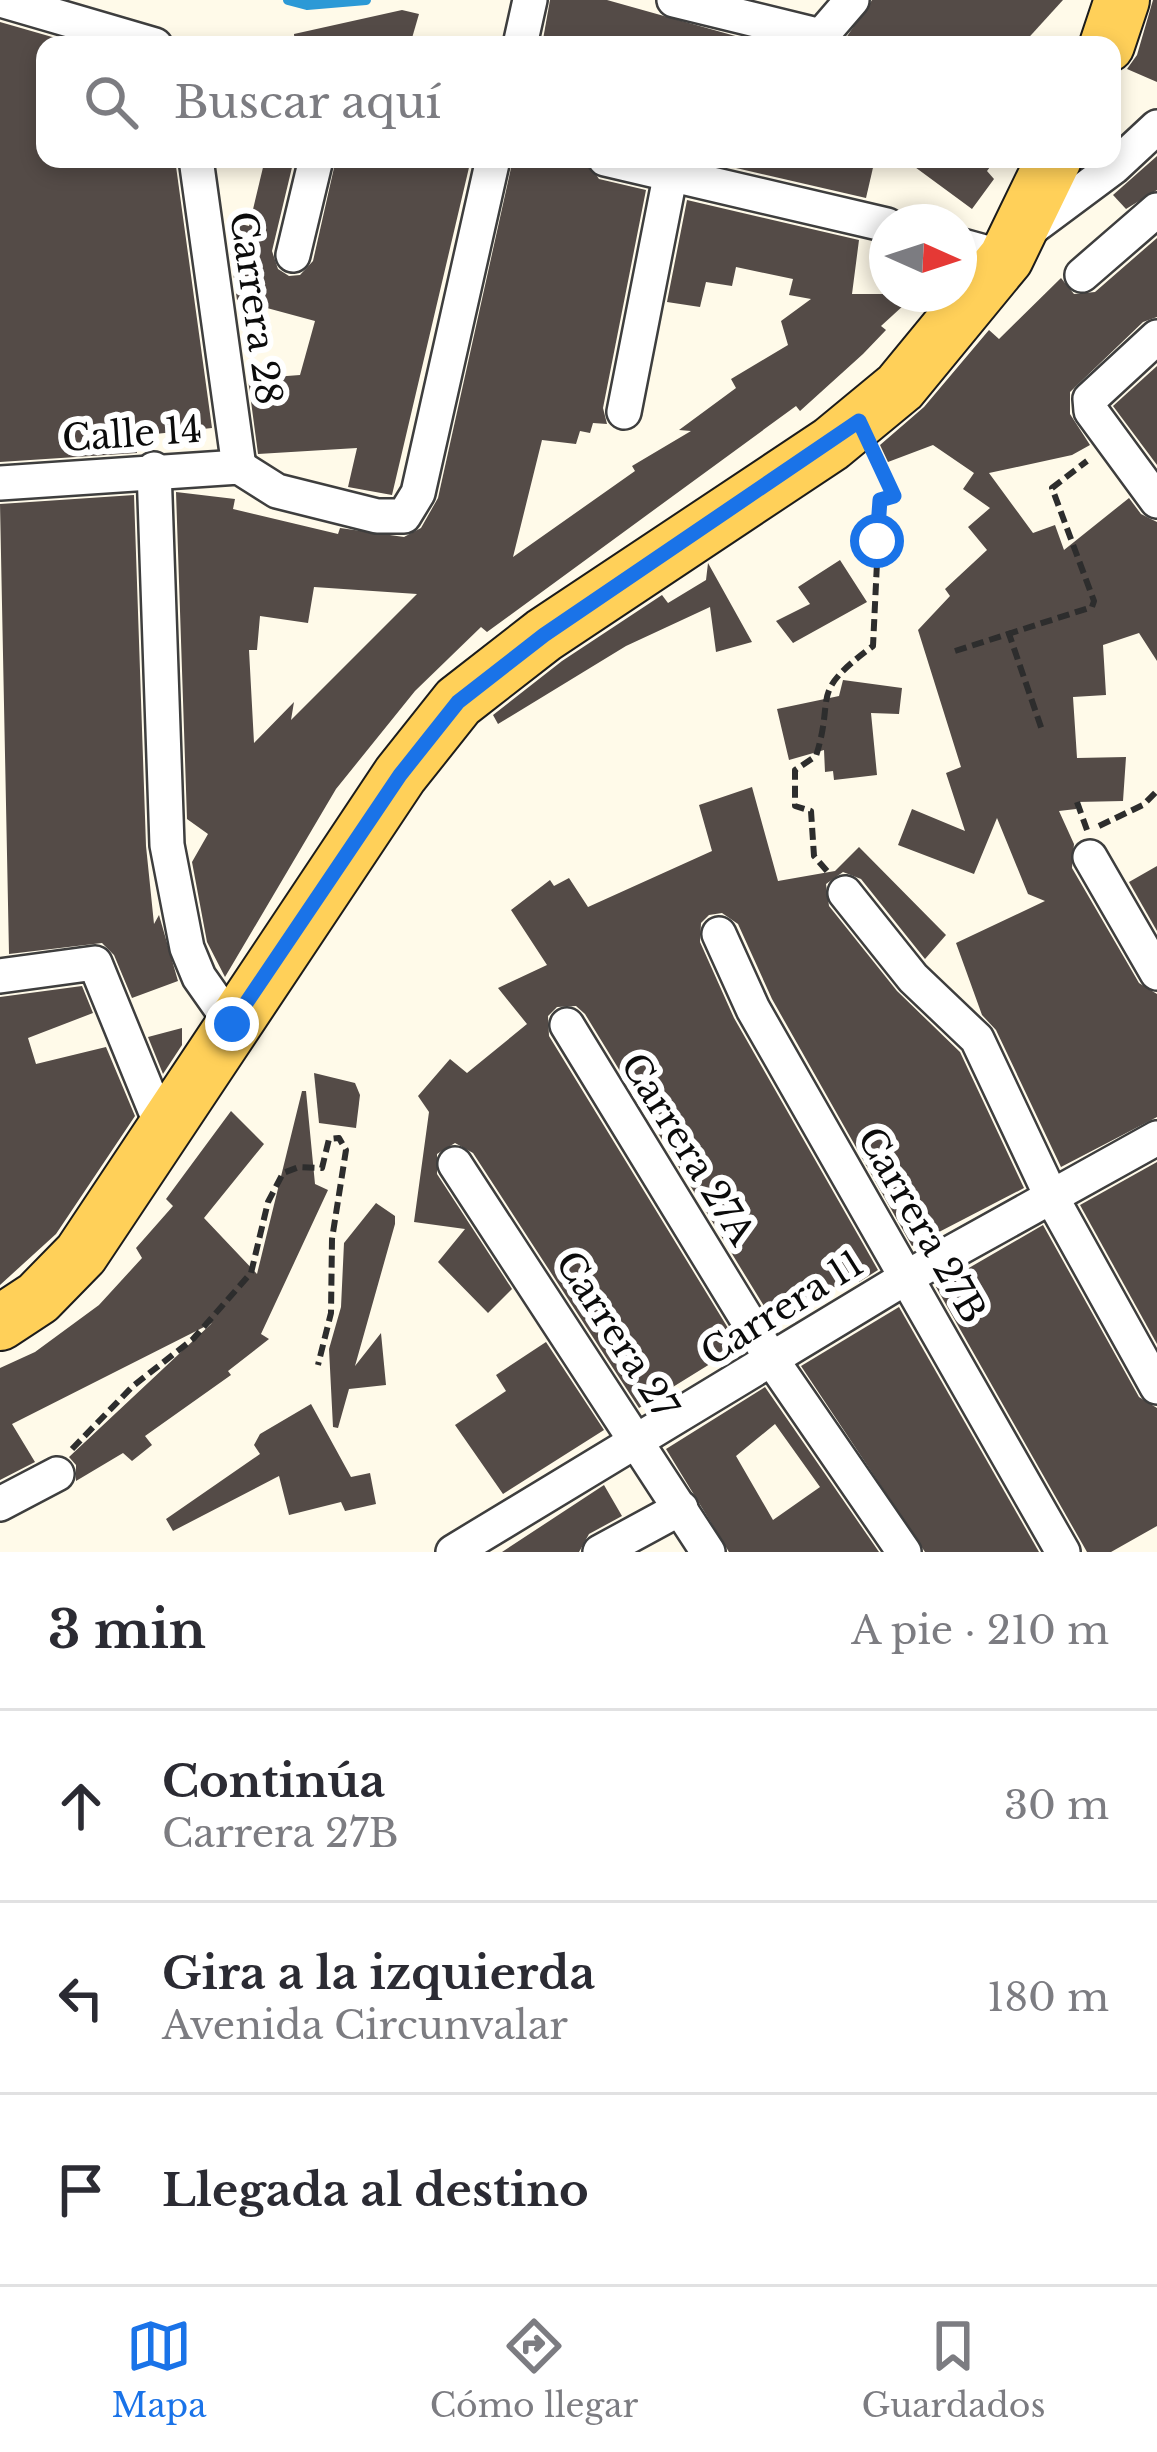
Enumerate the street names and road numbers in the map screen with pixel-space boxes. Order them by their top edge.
street label: Carrera 28 [220,209,292,407]
street label: Calle 14 [60,407,204,461]
street label: Carrera 27A [611,1045,765,1254]
street label: Carrera 27B [848,1119,996,1331]
street label: Carrera 11 [693,1241,871,1375]
street label: Carrera 27 [546,1243,688,1428]

